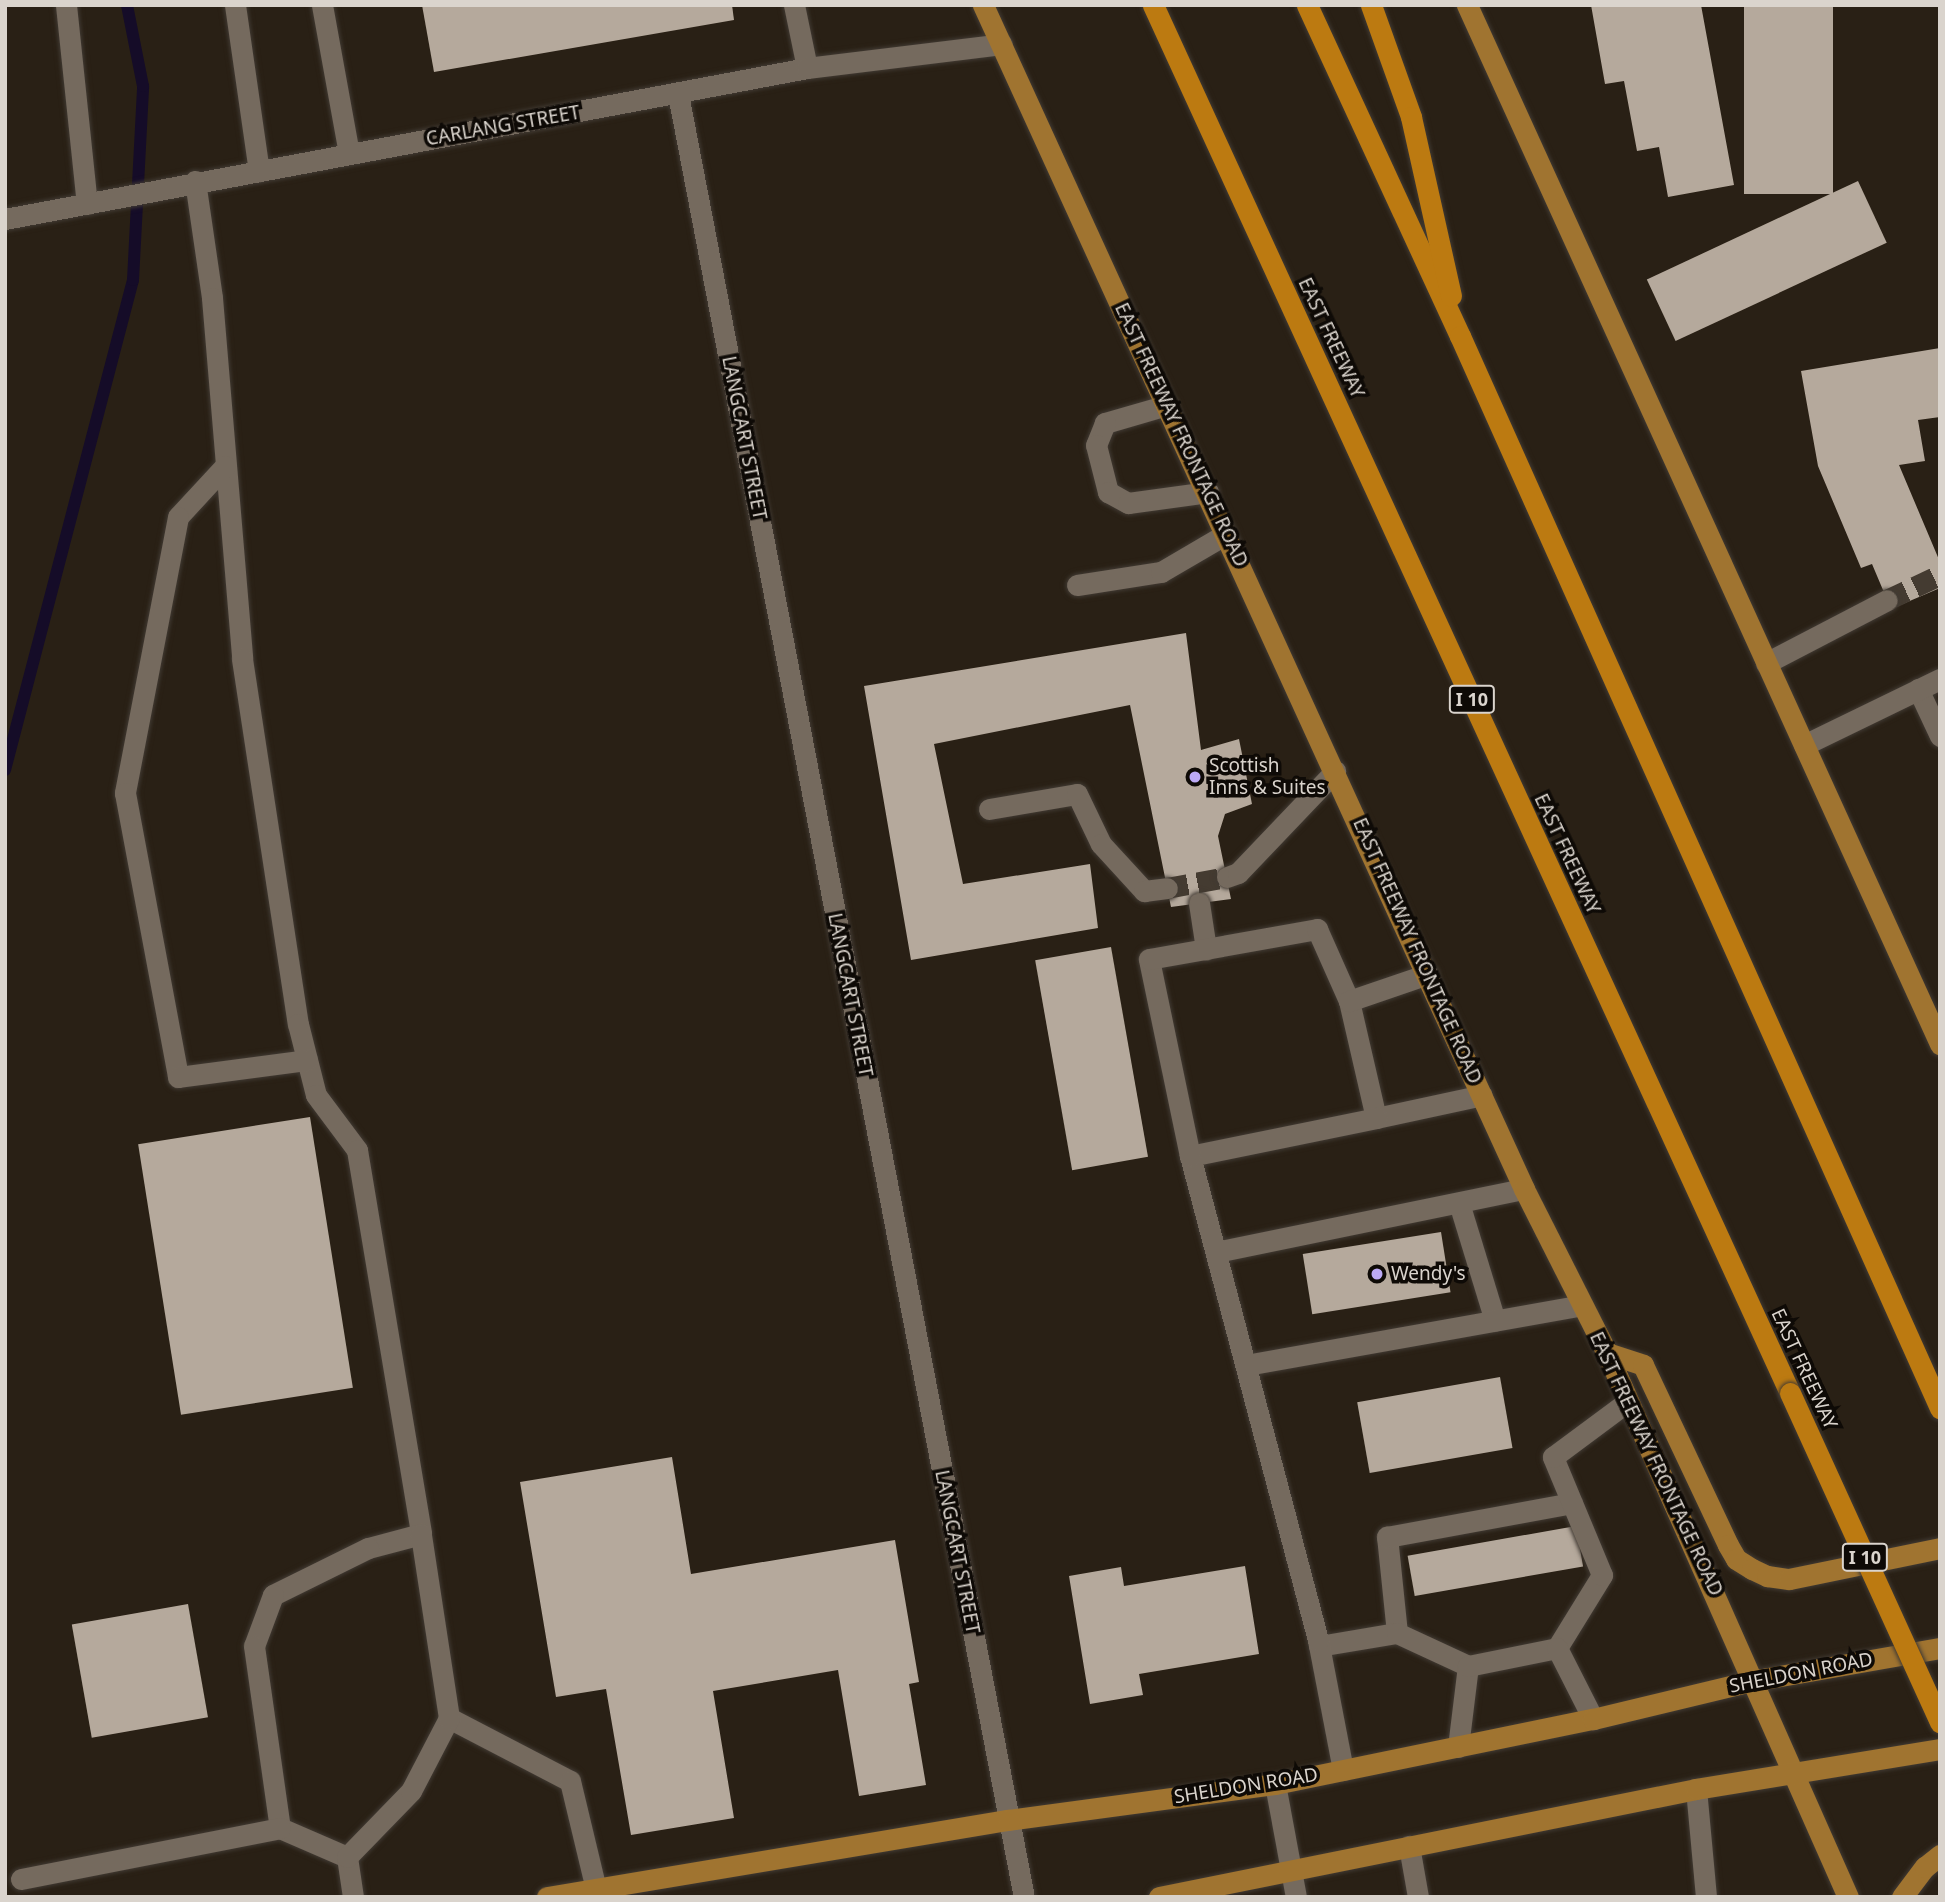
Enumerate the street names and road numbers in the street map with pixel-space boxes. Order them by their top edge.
street label: CARLANG STREET [424,101,582,151]
street label: EAST FREEWAY [1293,274,1369,402]
street label: EAST FREEWAY FRONTAGE ROAD [1110,299,1252,571]
street label: LANGCART STREET [717,354,771,522]
road number: I 10 [1448,684,1496,714]
street label: EAST FREEWAY [1529,790,1605,918]
street label: EAST FREEWAY FRONTAGE ROAD [1348,815,1486,1087]
street label: LANGCART STREET [823,911,877,1079]
street label: EAST FREEWAY [1766,1305,1842,1433]
street label: EAST FREEWAY FRONTAGE ROAD [1585,1328,1727,1600]
street label: LANGCART STREET [930,1468,984,1636]
road number: I 10 [1840,1542,1890,1572]
street label: SHELDON ROAD [1727,1648,1875,1698]
street label: SHELDON ROAD [1172,1763,1320,1809]

